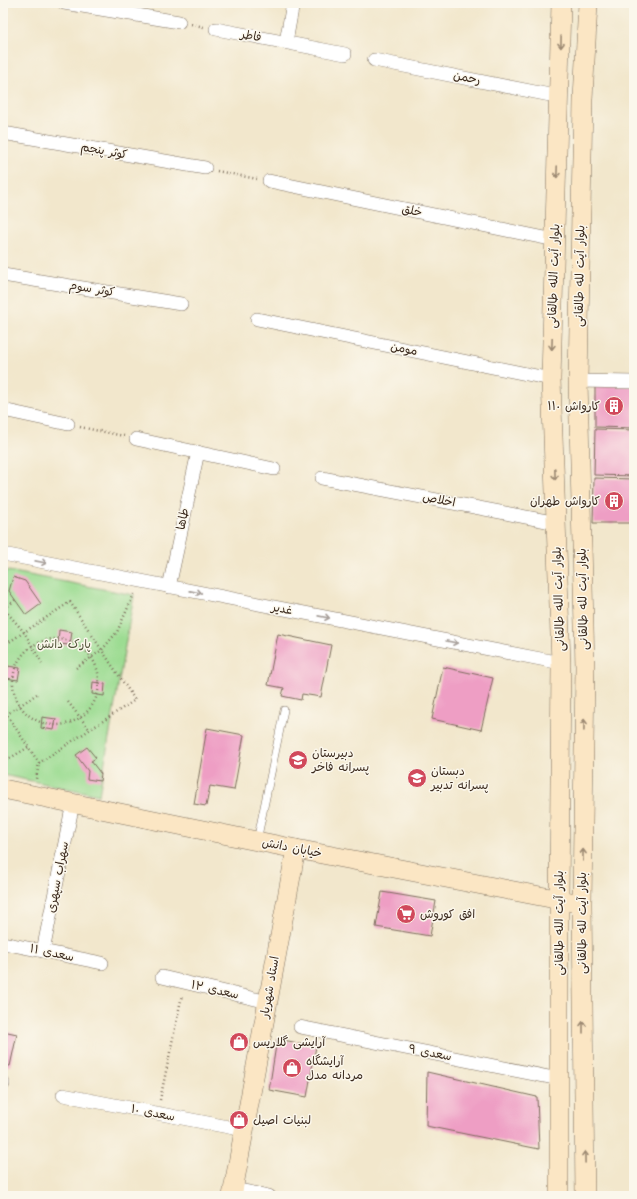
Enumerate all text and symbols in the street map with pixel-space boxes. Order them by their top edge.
street label: فاطر [238,24,263,47]
one-way arrow [557,35,564,48]
street label: رحمن [452,66,482,90]
street label: کوثر پنجم [79,138,129,164]
one-way arrow [553,165,561,178]
street label: خلق [400,200,424,222]
street label: بلوار آیت الله طالقانی [543,223,565,329]
street label: بلوار آیت لله طالقانی [570,225,590,327]
street label: کوثر سوم [68,276,116,302]
street label: مومن [389,337,419,361]
one-way arrow [548,337,556,350]
building icon: کارواش ۱۱۰ [603,395,625,417]
place label: کارواش ۱۱۰ [548,397,600,416]
one-way arrow [551,467,558,480]
street label: اخلاص [421,487,457,513]
building icon: کارواش طهران [603,490,625,512]
place label: کارواش طهران [530,492,600,511]
street label: طاها [171,506,195,532]
street label: بلوار آیت الله طالقانی [548,546,570,652]
street label: بلوار آیت لله طالقانی [573,548,593,650]
one-way arrow [34,558,47,566]
one-way arrow [190,588,203,596]
street label: غدیر [269,597,294,620]
one-way arrow [317,613,330,621]
park label: پارک دانش [37,635,91,654]
one-way arrow [445,638,458,646]
one-way arrow [580,719,588,732]
place label: دبیرستان پسرانه فاخر [311,744,369,777]
school or university icon: دبیرستان پسرانه فاخر [287,749,309,771]
place label: دبستان پسرانه تدبیر [430,762,488,795]
school or university icon: دبستان پسرانه تدبیر [406,767,428,789]
street label: خیابان دانش [260,833,324,863]
street label: سهراب سپهری [42,840,74,914]
one-way arrow [579,849,586,862]
street label: بلوار آیت الله طالقانی [550,871,569,975]
street label: بلوار آیت لله طالقانی [573,872,592,974]
supermarket icon: افق کوروش [395,903,417,925]
place label: افق کوروش [420,905,475,924]
street label: سعدی ۱۱ [28,939,76,967]
street label: استاد شهریار [255,955,285,1020]
street label: سعدی ۱۲ [189,975,241,1005]
one-way arrow [579,1021,587,1034]
shop icon: آرایشی گلاریس [228,1031,250,1053]
place label: آرایشی گلاریس [253,1033,326,1052]
street label: سعدی ۹ [407,1040,453,1066]
place label: آرایشگاه مردانه مدل [306,1052,363,1085]
shop icon: آرایشگاه مردانه مدل [281,1057,303,1079]
street label: سعدی ۱۰ [129,1099,177,1127]
shop icon: لبنیات اصیل [228,1109,250,1131]
place label: لبنیات اصیل [253,1111,311,1130]
one-way arrow [581,1151,589,1164]

